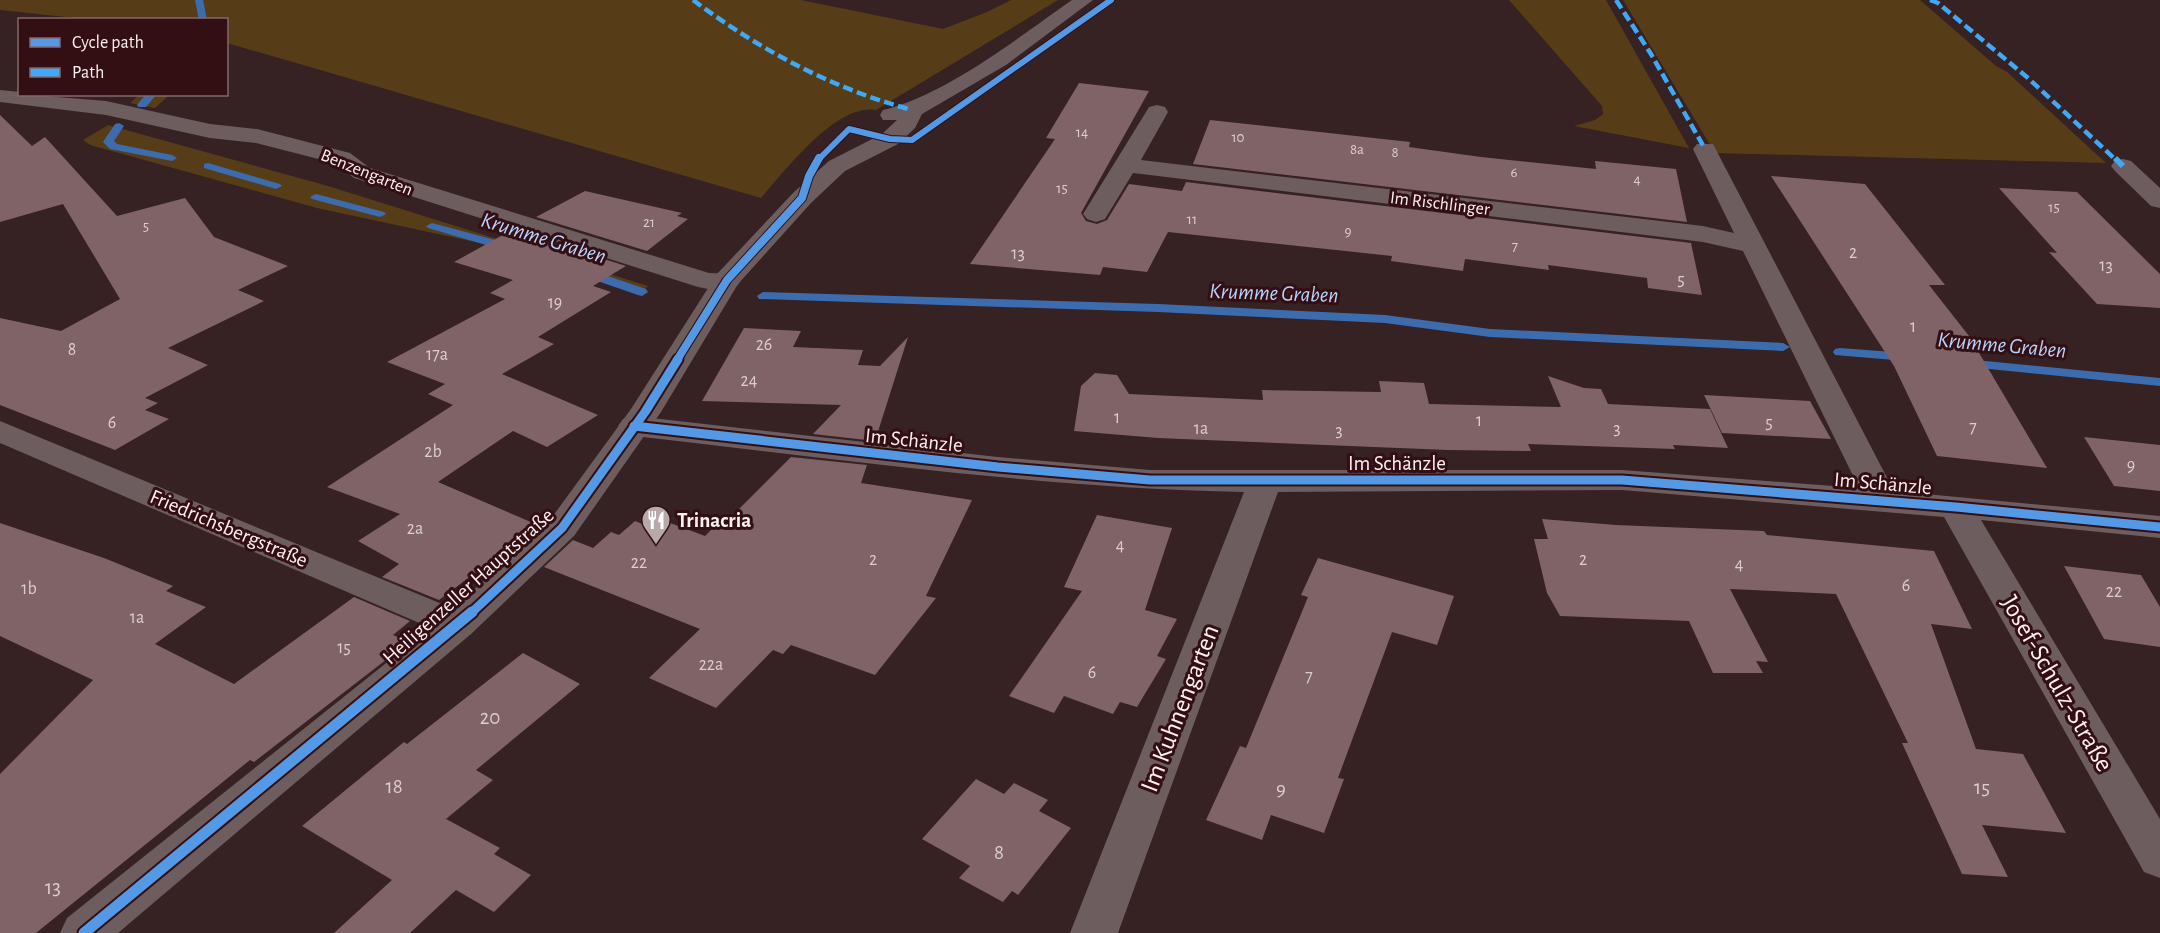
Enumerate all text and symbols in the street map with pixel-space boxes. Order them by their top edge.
legend [18,18,228,96]
text: Cycle path [72,34,144,52]
text: Path [72,64,104,82]
house number: 14 [1076,125,1088,140]
house number: 10 [1231,130,1245,145]
house number: 8a [1350,142,1364,157]
house number: 8 [1391,145,1399,160]
street label: Benzengarten [318,146,415,200]
house number: 6 [1510,165,1518,180]
house number: 4 [1633,172,1641,187]
house number: 15 [1056,181,1068,196]
street label: Im Rischlinger [1389,189,1491,219]
house number: 15 [2048,200,2060,215]
water label: Krumme Graben [479,209,609,267]
house number: 11 [1187,212,1197,227]
house number: 21 [643,215,655,230]
house number: 5 [143,219,149,234]
house number: 9 [1344,224,1352,239]
house number: 7 [1512,239,1518,254]
house number: 2 [1849,244,1857,262]
house number: 13 [1011,245,1025,263]
house number: 13 [2099,257,2113,275]
house number: 5 [1677,271,1685,289]
water label: Krumme Graben [1209,280,1339,306]
house number: 19 [548,294,562,312]
house number: 1 [1910,318,1916,336]
water label: Krumme Graben [1937,328,2067,362]
house number: 26 [756,336,772,354]
house number: 8 [68,341,76,359]
house number: 17a [426,346,448,364]
house number: 24 [741,372,758,390]
house number: 1 [1114,409,1120,427]
house number: 1 [1476,412,1482,430]
house number: 6 [108,414,116,432]
house number: 5 [1765,414,1773,432]
house number: 7 [1969,419,1977,437]
house number: 1a [1194,420,1208,438]
house number: 3 [1613,420,1621,438]
house number: 3 [1335,422,1343,440]
street label: Im Schänzle [864,425,964,456]
house number: 2b [424,443,442,461]
street label: Im Schänzle [1348,453,1446,474]
house number: 9 [2127,457,2135,475]
street label: Im Schänzle [1833,469,1933,498]
street label: Friedrichsbergstraße [147,486,311,571]
street label: Heiligenzeller Hauptstraße [379,504,558,668]
restaurant icon: Trinacria [640,504,672,546]
place label: Trinacria [677,510,751,531]
house number: 2a [407,520,423,538]
house number: 4 [1116,537,1125,555]
house number: 2 [869,551,877,569]
house number: 2 [1579,551,1587,569]
house number: 22 [631,554,647,572]
house number: 4 [1735,556,1744,574]
house number: 6 [1902,577,1910,595]
house number: 1b [21,580,37,598]
house number: 22 [2106,583,2122,601]
street label: Josef-Schulz-Straße [1996,591,2118,776]
house number: 1a [130,609,144,627]
street label: Im Kuhnengarten [1136,621,1224,796]
house number: 15 [337,639,351,657]
house number: 22a [699,656,723,674]
house number: 6 [1088,664,1096,682]
house number: 7 [1305,668,1313,686]
house number: 20 [480,707,500,728]
house number: 18 [385,776,403,797]
house number: 15 [1974,777,1990,798]
house number: 9 [1276,778,1286,799]
house number: 8 [994,842,1004,863]
house number: 13 [45,877,61,898]

